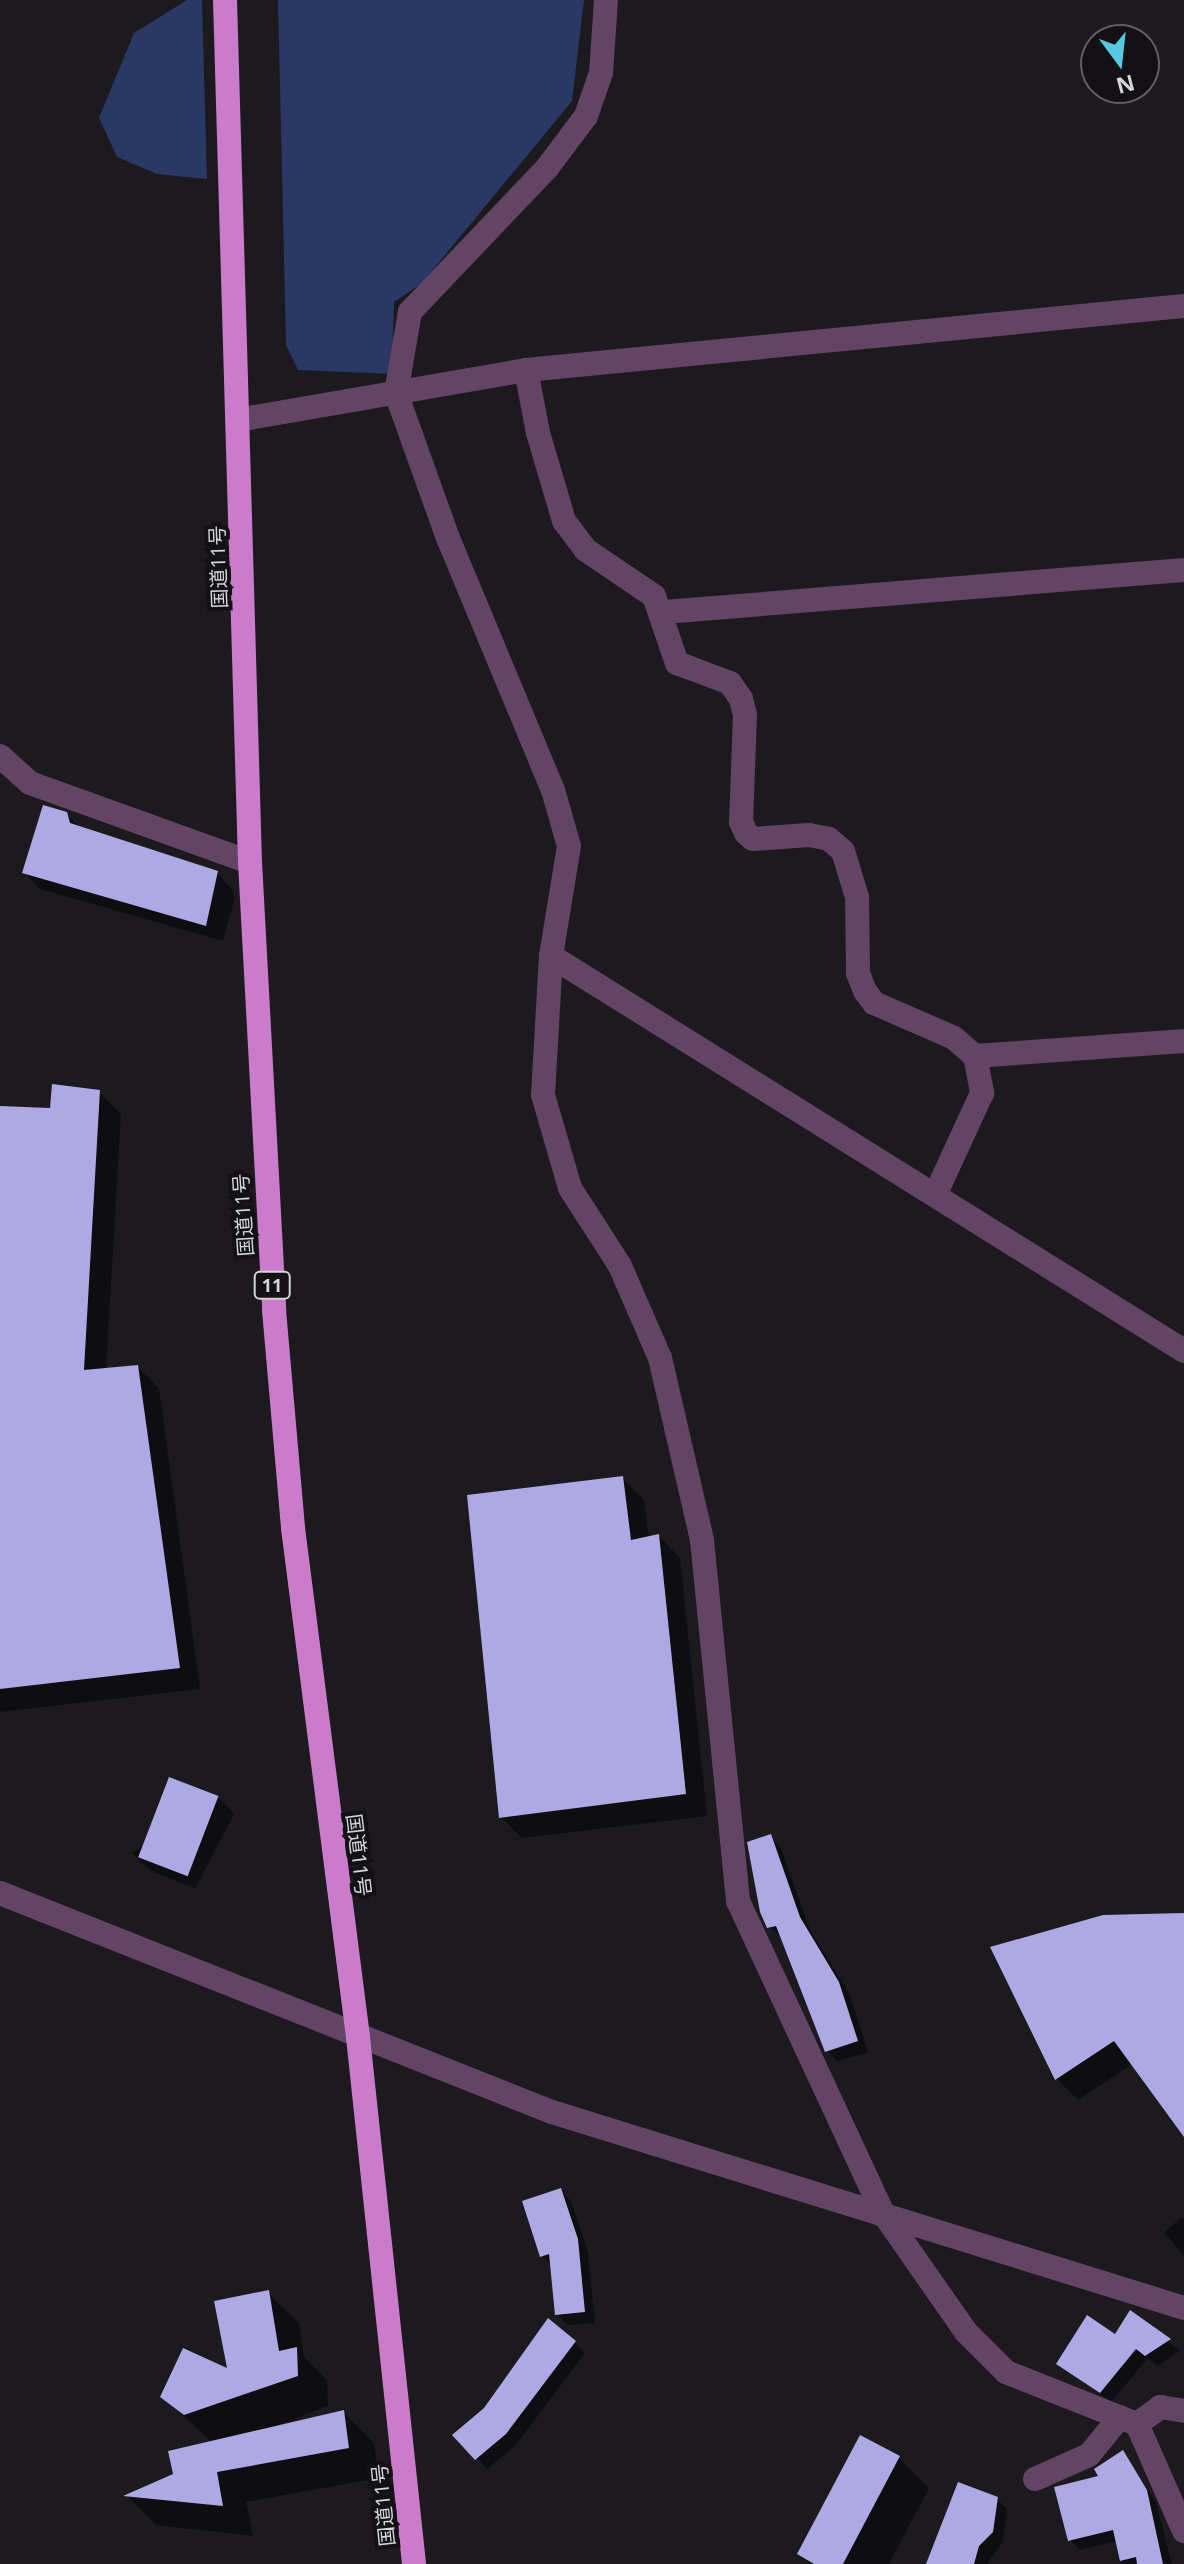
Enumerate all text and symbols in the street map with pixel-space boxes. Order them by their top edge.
north arrow [1080,24,1160,104]
text: N [1113,68,1138,102]
street label: 国道11号 [205,525,231,609]
street label: 国道11号 [228,1173,258,1257]
road number: 11 [252,1271,292,1299]
street label: 国道11号 [342,1812,376,1898]
street label: 国道11号 [367,2463,399,2547]

